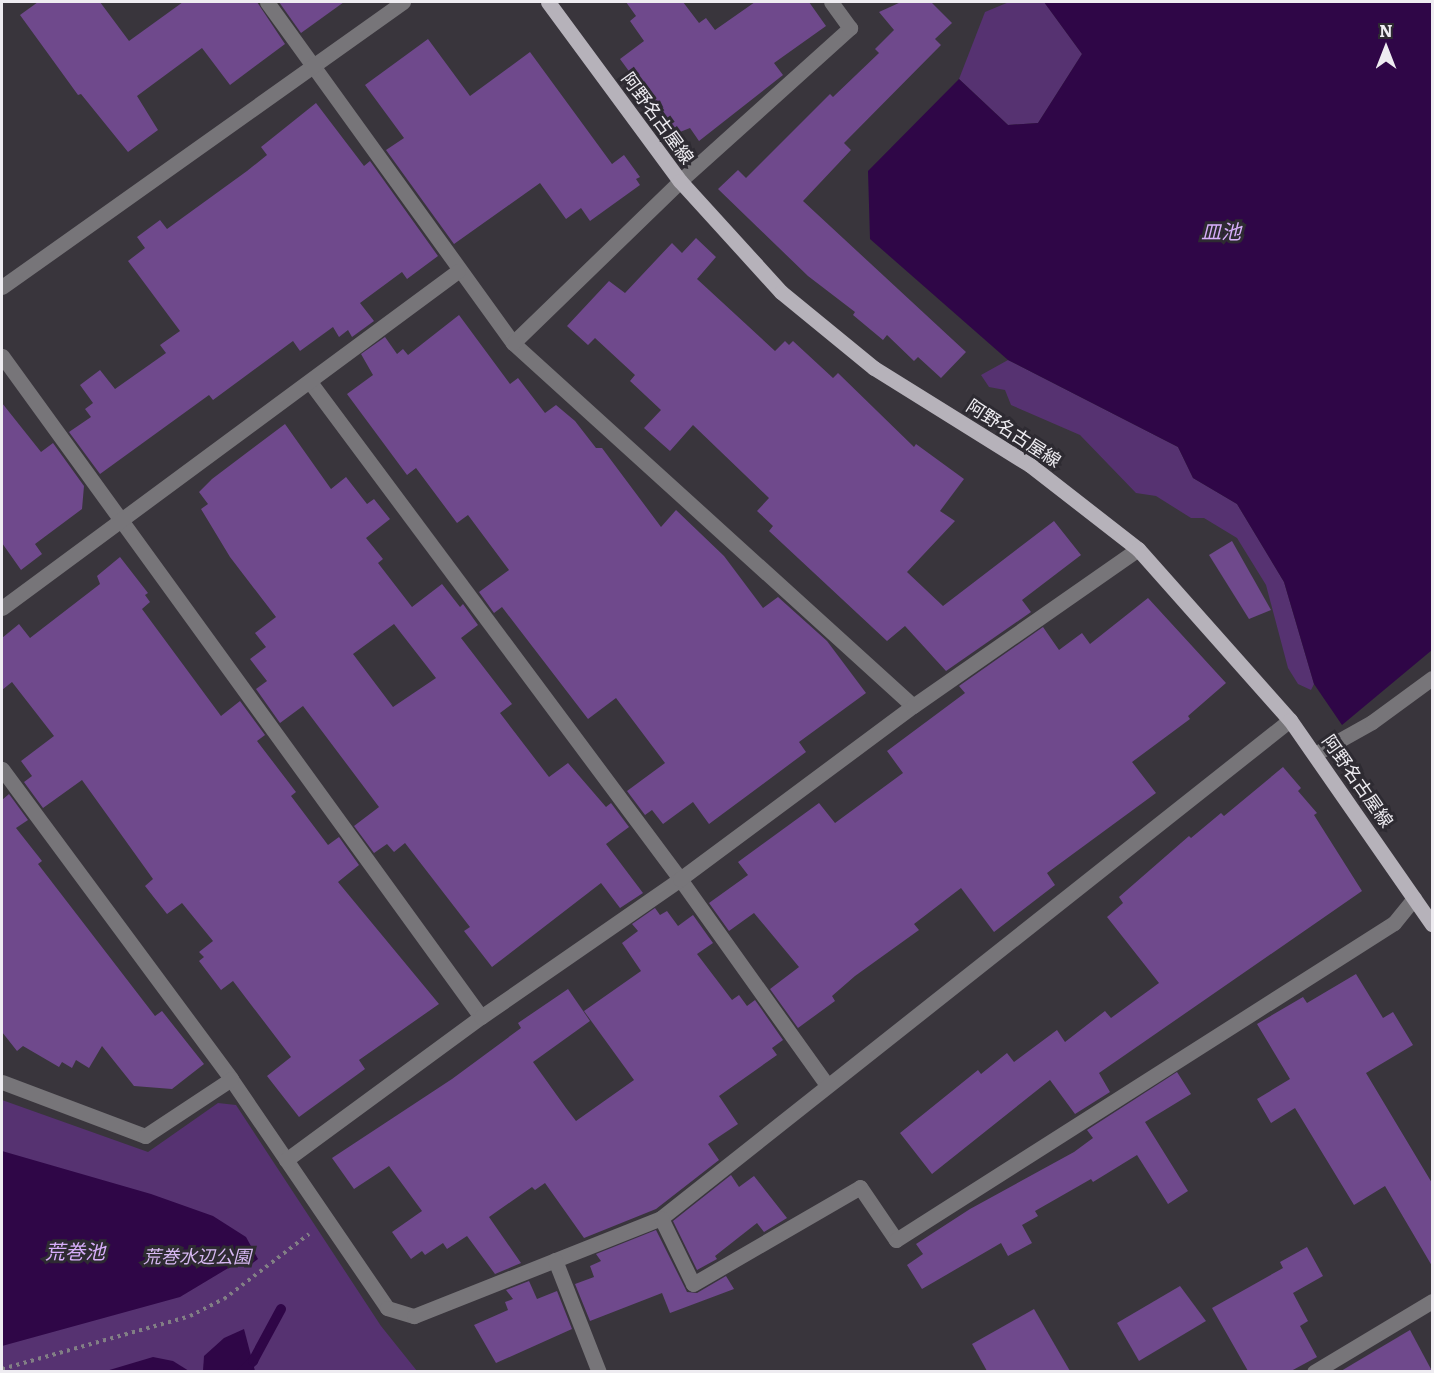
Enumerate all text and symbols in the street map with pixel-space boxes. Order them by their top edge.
north arrow [1356,18,1416,78]
text: N [1379,18,1393,42]
street label: 阿野名古屋線 [618,68,698,168]
water label: 皿池 [1201,218,1241,242]
street label: 阿野名古屋線 [963,395,1065,471]
street label: 阿野名古屋線 [1318,731,1398,831]
water label: 荒巻池 [45,1238,105,1262]
park label: 荒巻水辺公園 [143,1245,251,1267]

